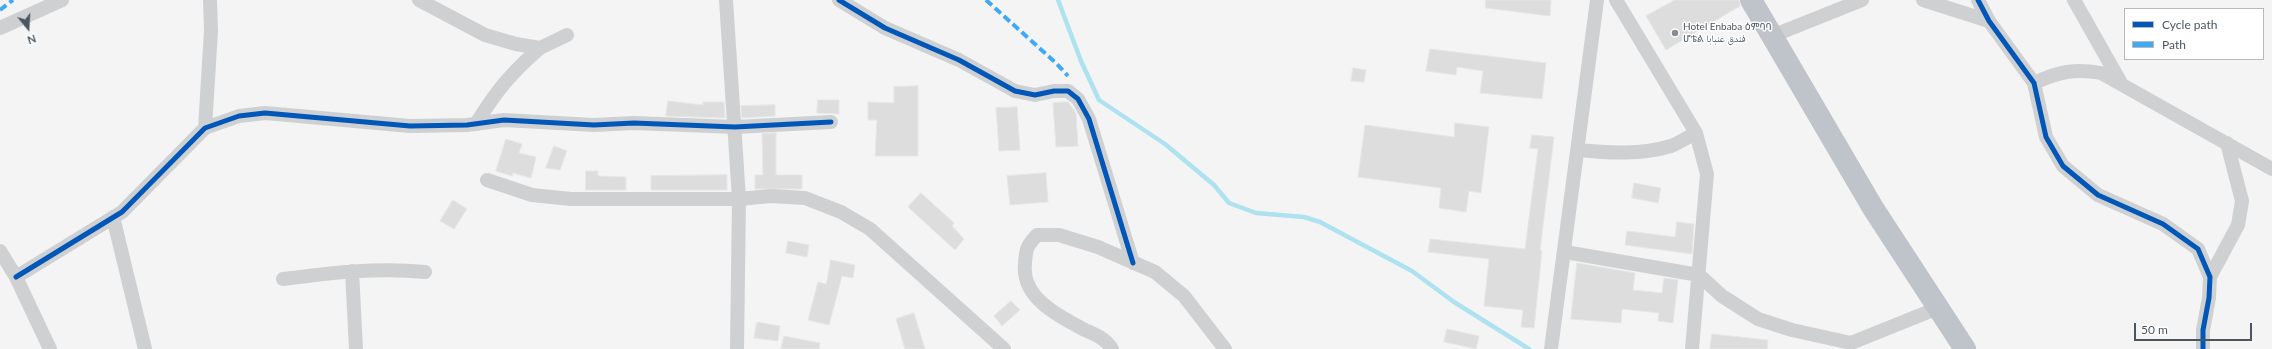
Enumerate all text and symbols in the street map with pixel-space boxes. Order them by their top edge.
north arrow [8,8,48,48]
legend [2124,8,2264,60]
text: Cycle path [2162,17,2217,32]
place label: Hotel Enbaba ዕምባባ ሆቴል فندق عنبابا [1683,21,1772,44]
marker: Hotel Enbaba ዕምባባ ሆቴል فندق عنبابا [1670,28,1680,38]
text: N [26,32,38,47]
text: Path [2162,37,2186,52]
scale bar [2136,315,2254,341]
text: 50 m [2141,322,2168,337]

